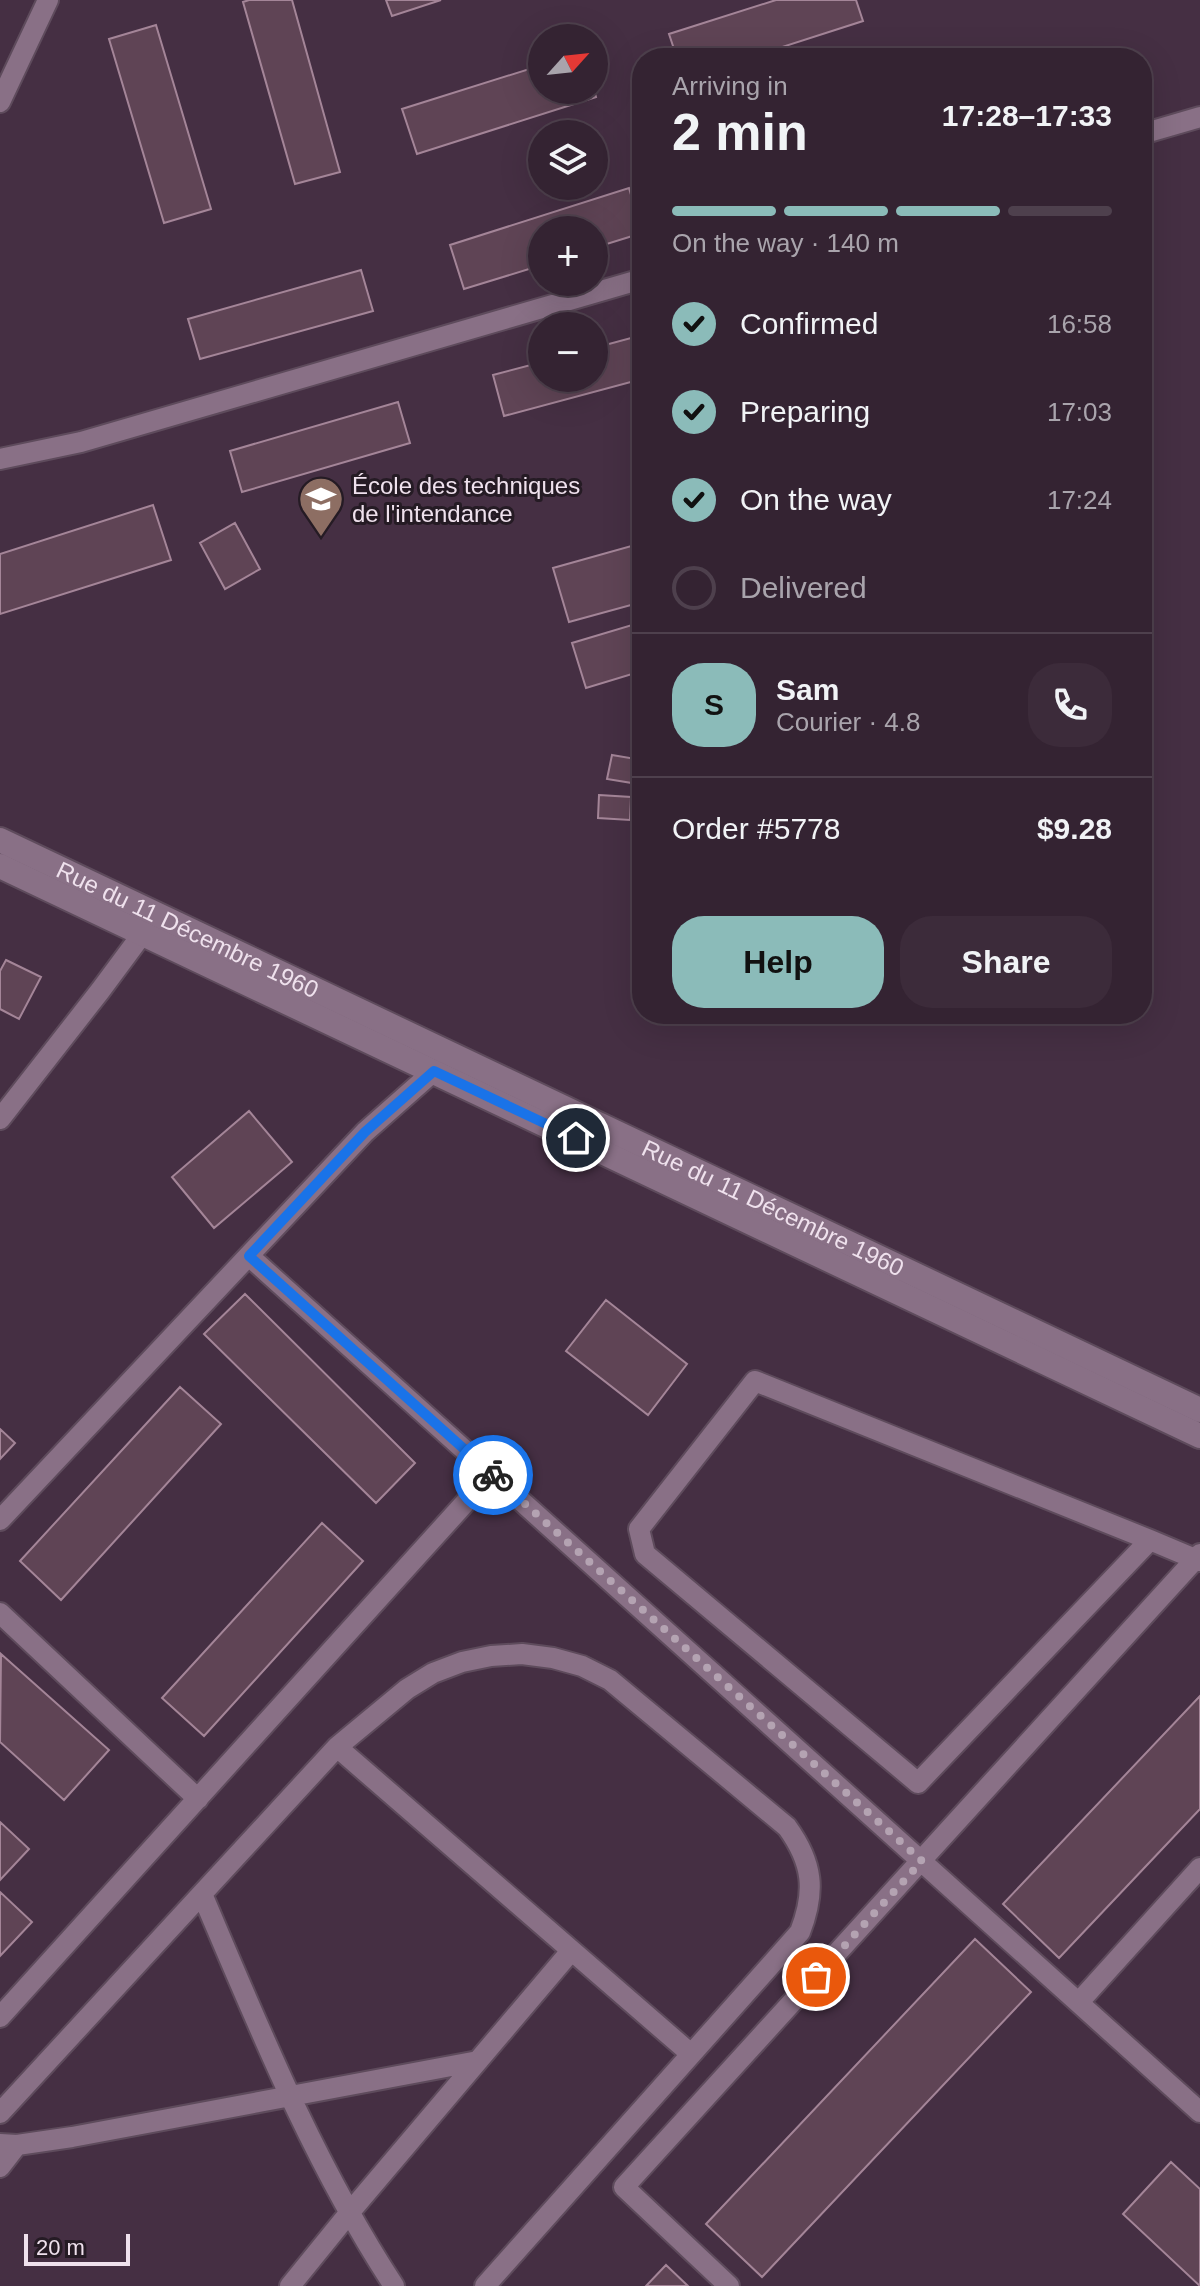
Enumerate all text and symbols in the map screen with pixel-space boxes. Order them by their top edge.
north arrow [528,24,608,104]
map controls [528,24,608,392]
text: Arriving in [672,71,788,101]
text: 17:28–17:33 [942,99,1112,132]
text: 2 min [672,103,808,161]
button: layers [528,120,608,200]
button: + [528,216,608,296]
text: On the way · 140 m [672,228,899,258]
icon: check [672,302,716,346]
text: Confirmed [740,307,878,340]
text: 16:58 [1047,309,1112,339]
button: − [528,312,608,392]
icon: check [672,390,716,434]
text: Preparing [740,395,870,428]
text: 17:03 [1047,397,1112,427]
place label: École des techniques de l'intendance [352,472,580,527]
school or university icon: École des techniques de l'intendance [297,475,345,538]
icon: check [672,478,716,522]
text: On the way [740,483,892,516]
text: 17:24 [1047,485,1112,515]
text: Delivered [740,571,867,604]
button: phone [1028,663,1112,747]
text: Sam [776,673,839,706]
text: S [704,688,724,721]
text: Courier · 4.8 [776,707,921,737]
text: Order #5778 [672,812,840,845]
text: $9.28 [1037,812,1112,845]
street label: Rue du 11 Décembre 1960 [53,856,323,1003]
button: Help [672,916,884,1008]
button: Share [900,916,1112,1008]
pin [542,1104,610,1172]
icon: home [554,1116,598,1160]
street label: Rue du 11 Décembre 1960 [638,1134,908,1281]
courier [453,1435,533,1515]
icon: bike [471,1453,515,1497]
pin [782,1943,850,2011]
icon: bag [794,1955,838,1999]
scale bar [24,2230,130,2266]
text: 20 m [36,2235,85,2260]

